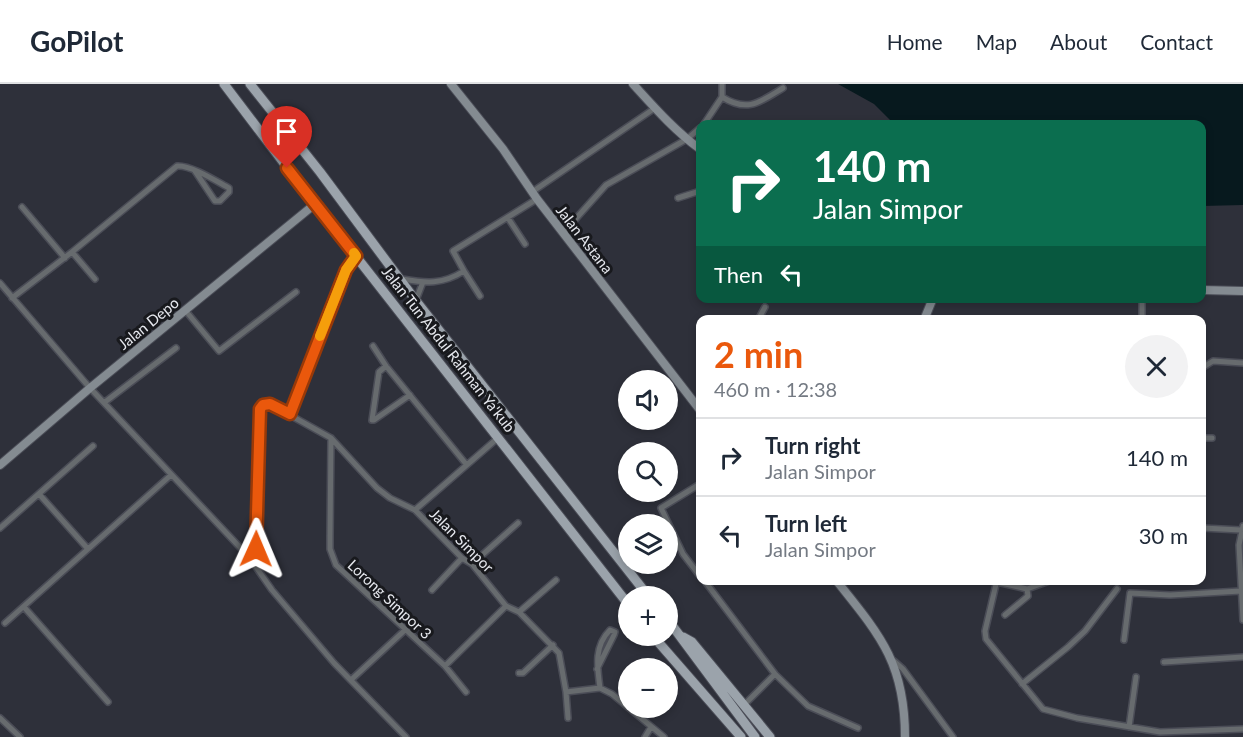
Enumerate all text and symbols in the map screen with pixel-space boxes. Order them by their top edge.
text: GoPilot [30,24,123,58]
text: Home [887,29,943,54]
text: Map [976,29,1017,54]
text: About [1050,29,1107,54]
text: Contact [1140,29,1213,54]
pin [261,106,312,168]
icon: arrive [270,115,303,148]
text: 140 m [813,141,931,191]
icon: right [714,144,792,222]
text: Jalan Simpor [813,192,963,225]
street label: Jalan Astana [553,201,617,277]
icon: left [775,258,808,291]
text: Then [714,261,763,288]
street label: Jalan Tun Abdul Rahman Ya'kub [379,263,519,435]
street label: Jalan Depo [114,293,182,353]
text: 2 min [714,332,803,376]
button: close [1125,335,1188,398]
map controls [618,370,678,718]
button: sound [618,370,678,430]
text: 460 m · 12:38 [714,377,837,401]
text: Turn right [765,432,860,459]
icon: right [714,441,747,474]
button: search [618,442,678,502]
text: 140 m [1126,444,1188,471]
text: Jalan Simpor [765,459,876,483]
street label: Jalan Simpor [426,504,498,576]
text: Turn left [765,510,847,537]
button: layers [618,514,678,574]
position arrow [224,517,288,581]
icon: left [714,519,747,552]
text: 30 m [1139,522,1188,549]
text: Jalan Simpor [765,537,876,561]
street label: Lorong Simpor 3 [344,556,436,642]
button: + [618,586,678,646]
button: − [618,658,678,718]

